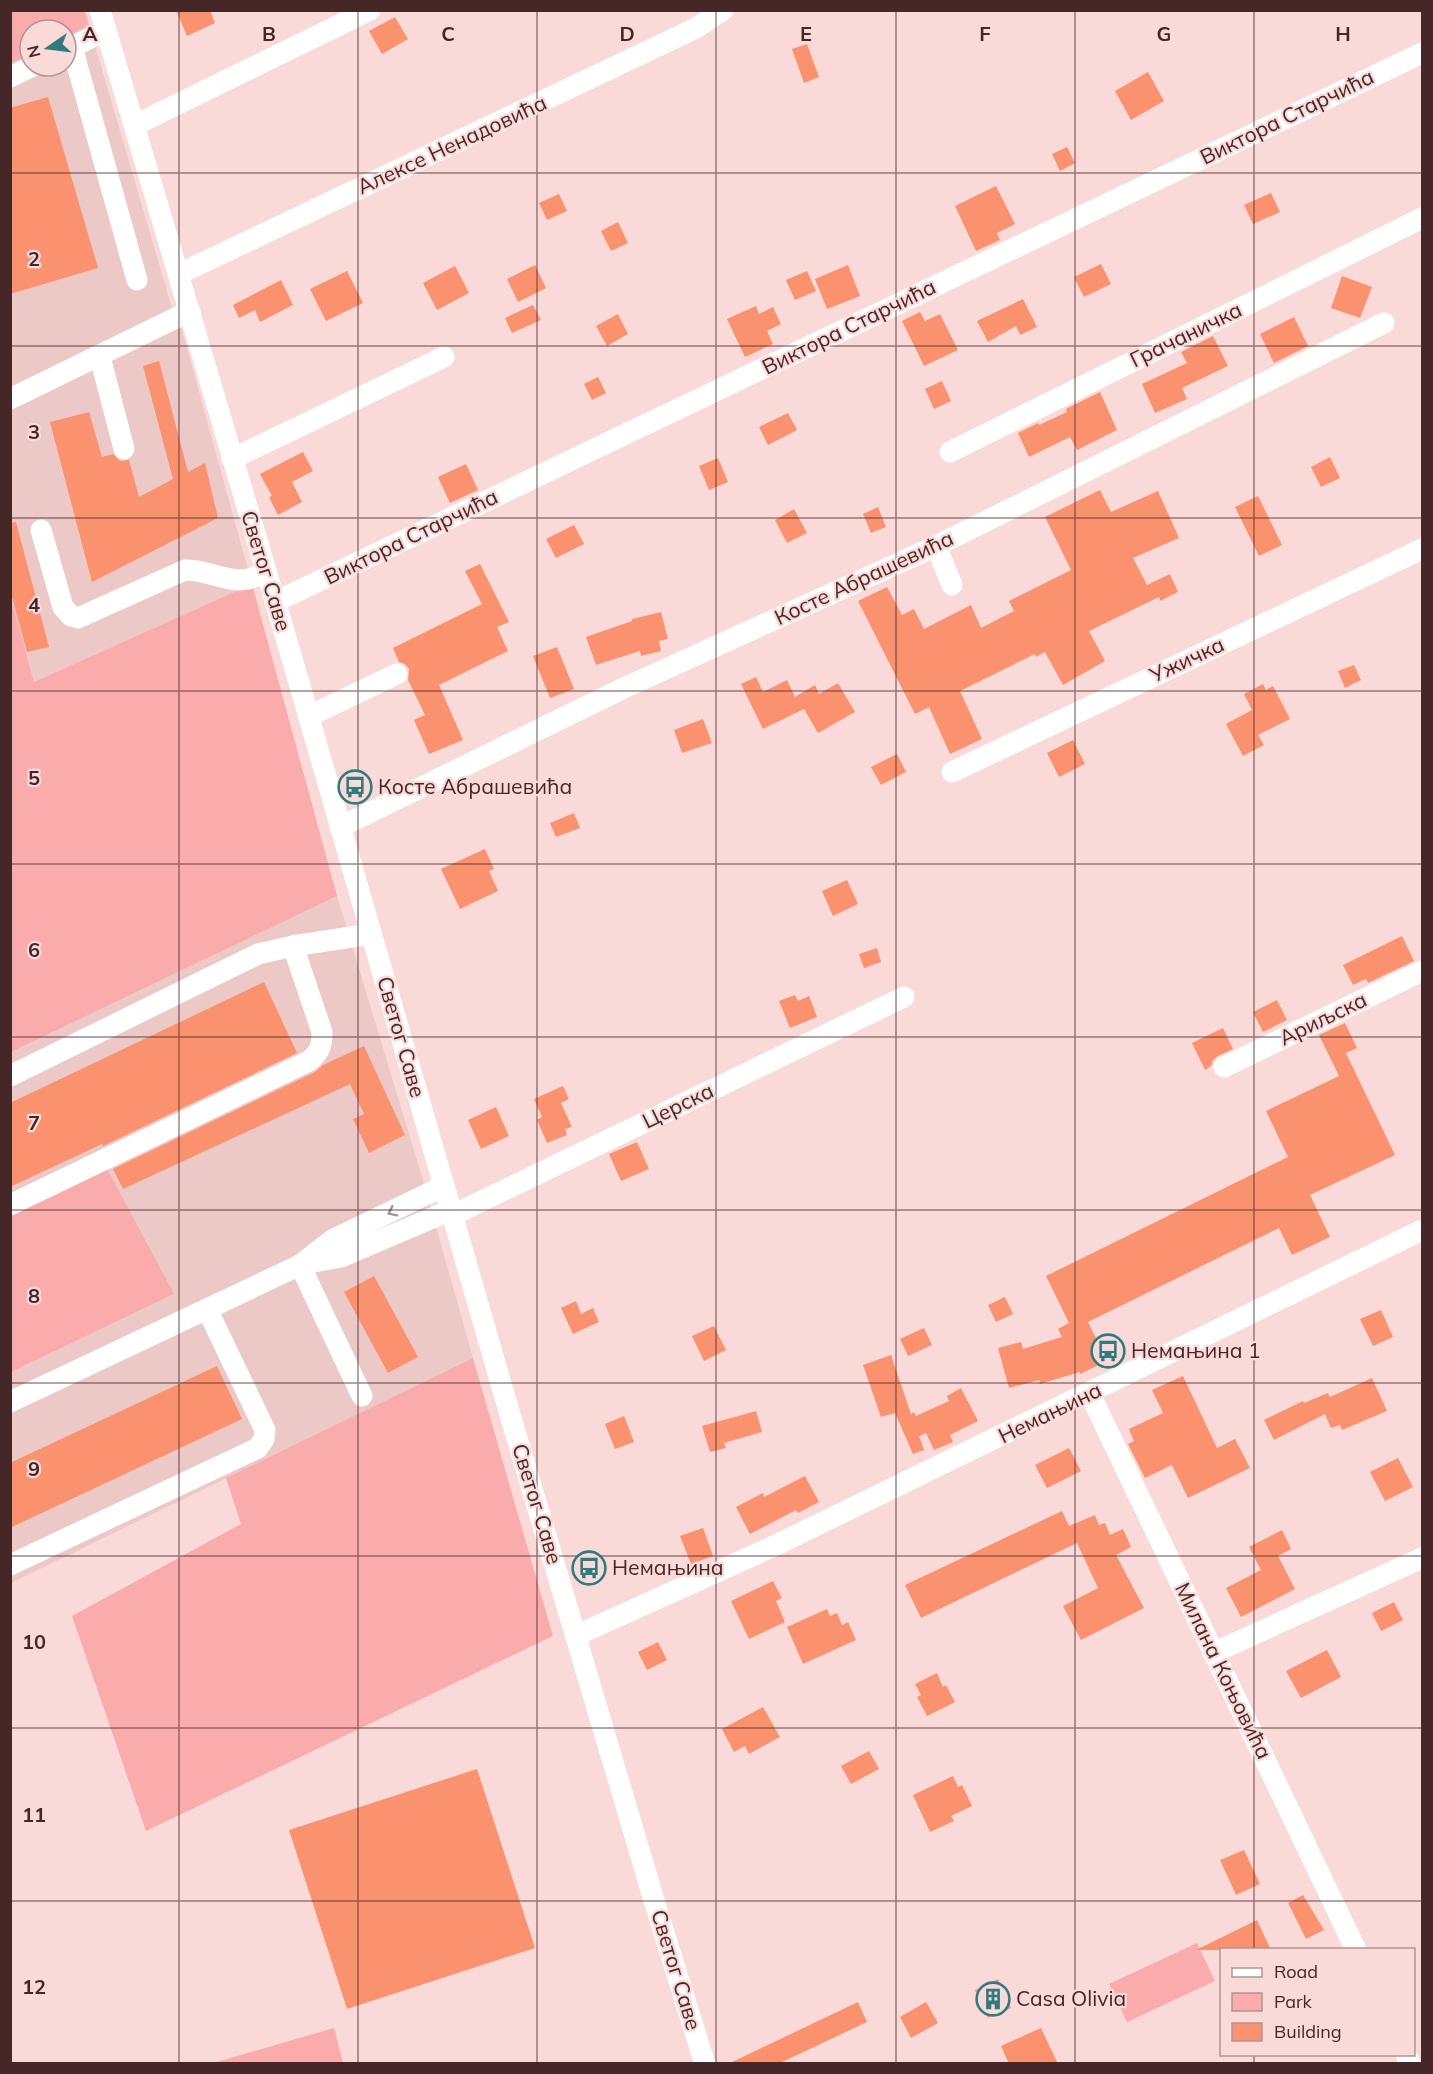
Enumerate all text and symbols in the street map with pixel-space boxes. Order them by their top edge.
north arrow [18,18,78,78]
text: A [83,21,98,46]
text: B [262,21,276,46]
text: C [441,21,455,46]
text: D [619,21,635,46]
text: E [800,21,812,46]
text: F [979,21,991,46]
text: G [1157,21,1171,46]
text: H [1335,21,1351,46]
text: N [22,43,45,60]
street label: Виктора Старчића [1195,63,1378,169]
street label: Алексе Ненадовића [353,89,550,199]
text: 2 [28,246,40,271]
street label: Виктора Старчића [757,273,940,379]
street label: Грачаничка [1125,296,1246,372]
text: 3 [28,419,40,444]
street label: Виктора Старчића [319,483,502,589]
street label: Светог Саве [236,507,298,634]
street label: Косте Абрашевића [770,524,957,630]
text: 4 [28,592,40,617]
street label: Ужичка [1144,631,1228,688]
text: 5 [28,765,40,790]
bus stop icon: Косте Абрашевића [337,769,373,805]
place label: Косте Абрашевића [378,773,572,799]
text: 6 [28,937,40,962]
street label: Светог Саве [372,973,432,1100]
street label: Ариљска [1275,986,1371,1050]
street label: Церска [638,1077,717,1133]
text: 7 [28,1110,40,1135]
one-way arrow [387,1204,398,1216]
text: 8 [28,1283,40,1308]
bus stop icon: Немањина 1 [1090,1333,1126,1369]
place label: Немањина 1 [1131,1337,1261,1363]
street label: Немањина [994,1376,1105,1448]
street label: Светог Саве [507,1440,569,1567]
text: 9 [28,1456,40,1481]
bus stop icon: Немањина [571,1550,607,1586]
place label: Немањина [612,1554,724,1580]
street label: Милана Коњовића [1170,1578,1278,1763]
text: 10 [22,1629,46,1654]
text: 11 [22,1802,46,1827]
street label: Светог Саве [646,1906,708,2033]
legend [1220,1948,1415,2056]
text: Road [1274,1960,1318,1983]
text: 12 [22,1974,46,1999]
building icon: Casa Olivia [975,1981,1011,2017]
place label: Casa Olivia [1016,1985,1126,2011]
text: Park [1274,1990,1313,2013]
text: Building [1274,2020,1342,2043]

